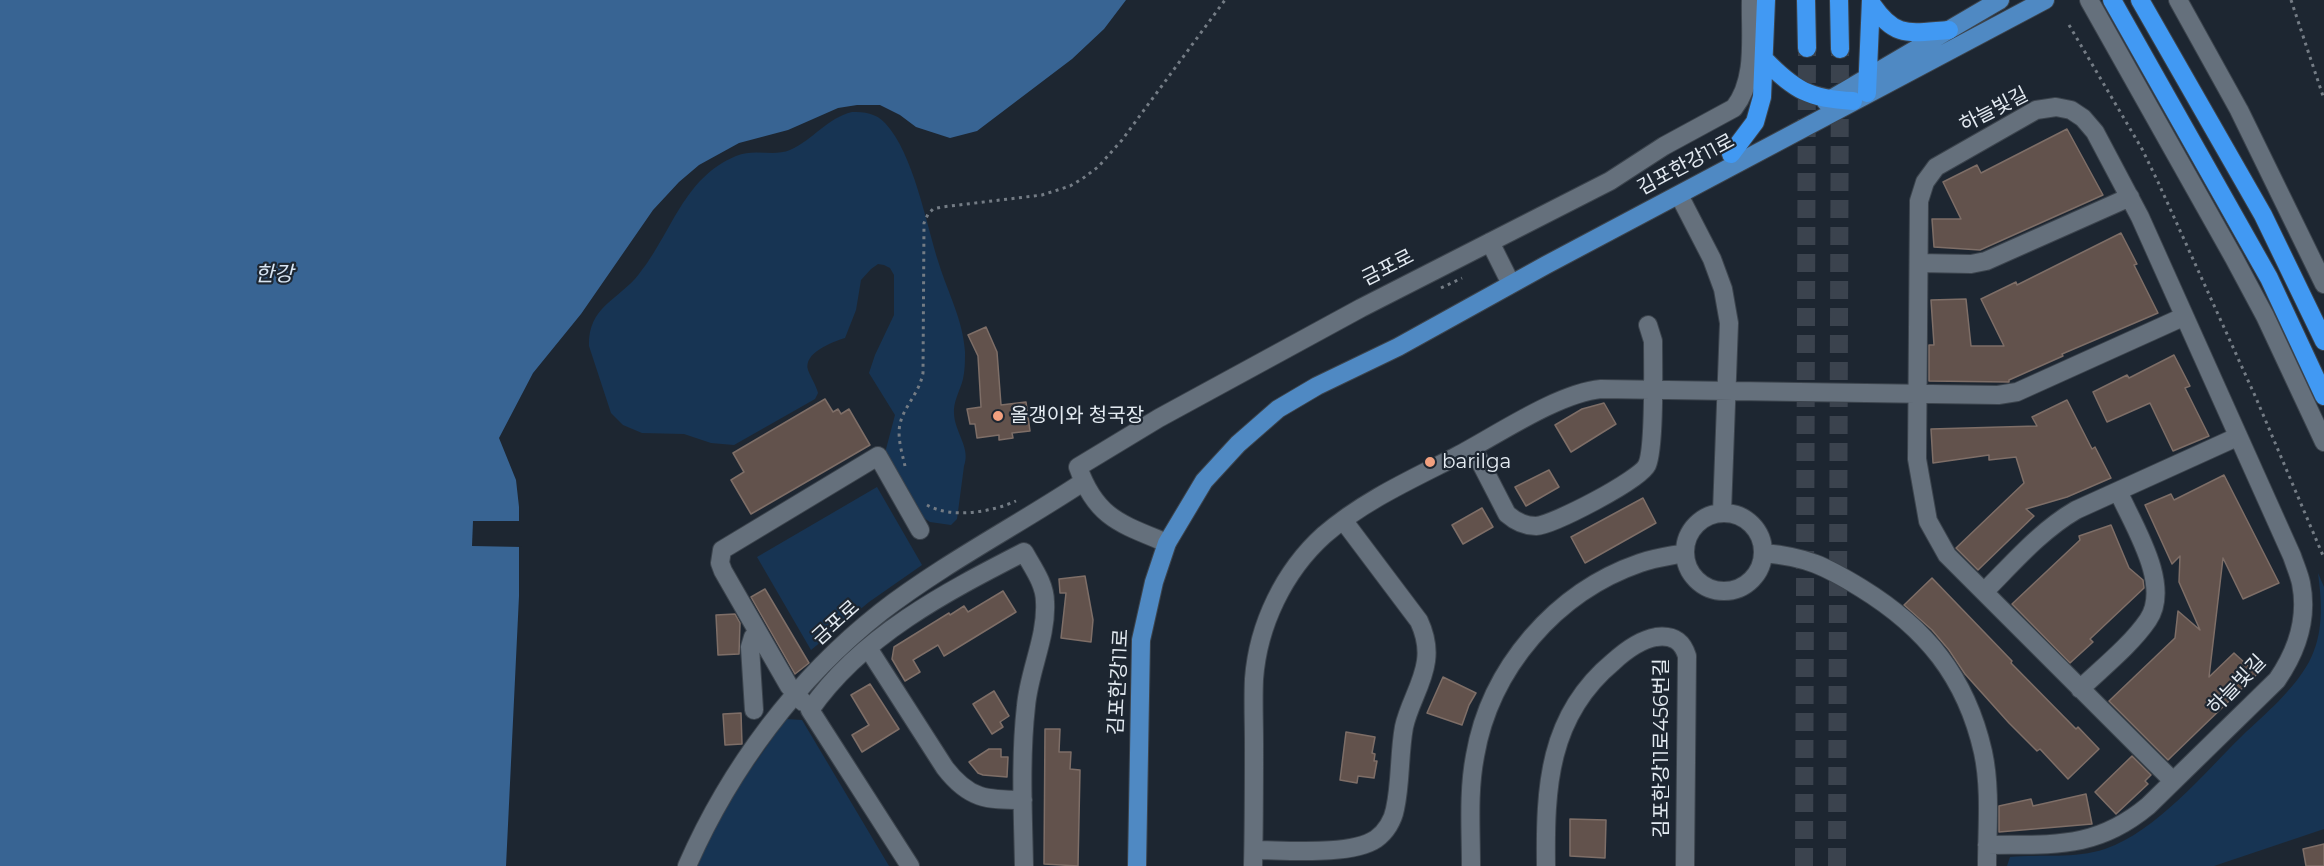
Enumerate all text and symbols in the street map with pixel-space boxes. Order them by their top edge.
street label: 하늘빛길 [1956,83,2032,137]
street label: 김포한강11로 [1633,129,1739,201]
street label: 금포로 [1358,245,1418,291]
water label: 한강 [255,262,293,288]
place label: 올갱이와 청국장 [1010,404,1144,428]
marker: 올갱이와 청국장 [991,409,1005,423]
place label: barilga [1442,450,1511,474]
marker: barilga [1423,455,1437,469]
street label: 금포로 [807,596,865,650]
street label: 김포한강11로 [1104,628,1134,736]
street label: 하늘빛길 [2203,650,2271,720]
street label: 김포한강11로456번길 [1650,658,1674,838]

